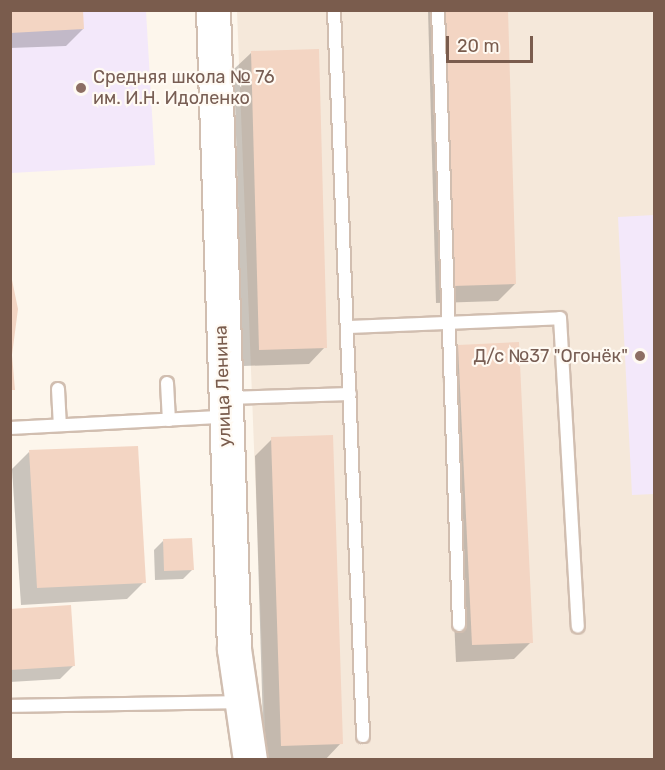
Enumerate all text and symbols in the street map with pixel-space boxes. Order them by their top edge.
scale bar [449,24,536,62]
text: 20 m [457,35,499,57]
place label: Средняя школа № 76 им. И.Н. Идоленко [93,67,275,110]
marker: Средняя школа № 76 им. И.Н. Идоленко [74,81,88,95]
street label: улица Ленина [210,325,236,447]
place label: Д/с №37 "Огонёк" [474,345,628,367]
marker: Д/с №37 "Огонёк" [633,349,647,363]

